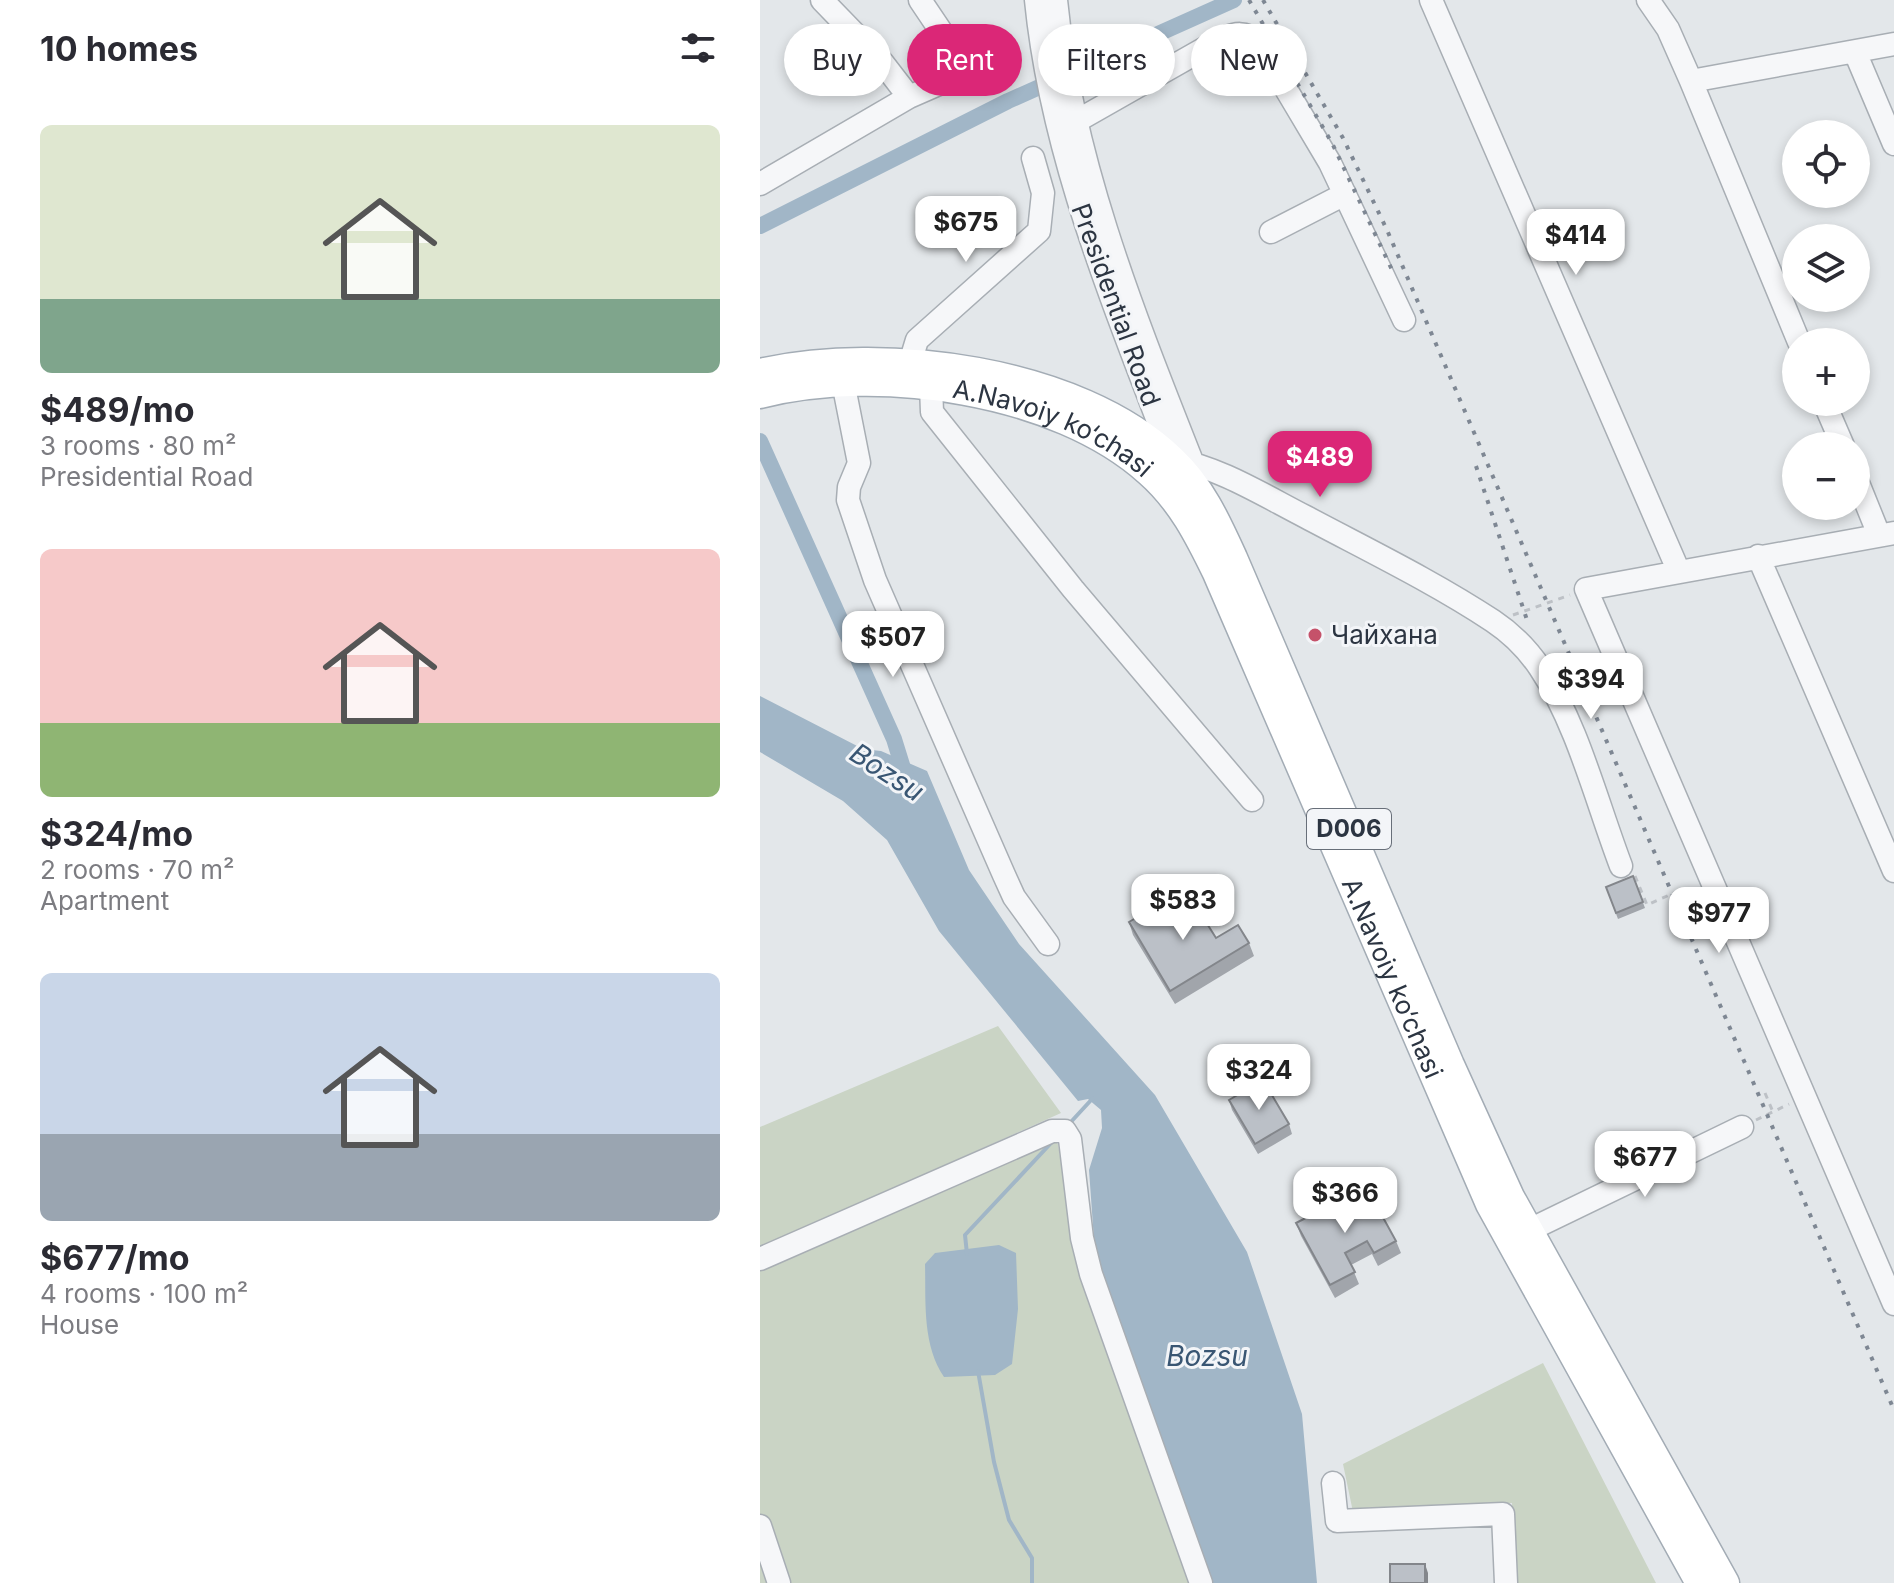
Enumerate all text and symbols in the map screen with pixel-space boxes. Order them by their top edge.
chip: Buy [784,24,891,96]
chip: Rent [907,24,1022,96]
chip: Filters [1038,24,1175,96]
chip: New [1191,24,1307,96]
icon: filters [676,26,720,70]
text: 10 homes [40,28,198,69]
map controls [1782,120,1870,520]
button: locate [1782,120,1870,208]
icon: home [308,177,452,321]
pin: $675 [919,196,1013,264]
street label: Presidential Road [1065,199,1168,410]
text: $675 [933,206,999,237]
pin: $414 [1529,209,1623,277]
text: $414 [1545,219,1607,250]
button: layers [1782,224,1870,312]
button: + [1782,328,1870,416]
street label: A.Navoiy ko‘chasi [950,373,1159,483]
text: $489/mo [40,389,195,430]
text: 3 rooms · 80 m² [40,430,237,461]
pin: $489 [1273,431,1367,499]
button: − [1782,432,1870,520]
text: $489 [1286,441,1354,472]
text: Presidential Road [40,461,253,492]
icon: home [308,601,452,745]
pin: $507 [846,611,940,679]
place label: Чайхана [1331,619,1438,650]
text: $507 [860,621,926,652]
marker: Чайхана [1306,626,1324,644]
pin: $394 [1544,653,1638,721]
text: $394 [1557,663,1625,694]
water label: Bozsu [844,736,930,808]
road number: D006 [1307,809,1391,849]
text: $324/mo [40,813,193,854]
text: 2 rooms · 70 m² [40,854,235,885]
street label: A.Navoiy ko‘chasi [1336,873,1450,1083]
pin: $583 [1136,874,1230,942]
text: $583 [1149,884,1217,915]
text: Apartment [40,885,169,916]
pin: $977 [1672,887,1766,955]
text: $977 [1687,897,1751,928]
icon: home [308,1025,452,1169]
pin: $324 [1212,1044,1306,1112]
text: $324 [1225,1054,1293,1085]
pin: $677 [1598,1131,1692,1199]
text: $677 [1613,1141,1677,1172]
pin: $366 [1298,1167,1392,1235]
text: $366 [1311,1177,1379,1208]
text: $677/mo [40,1237,190,1278]
text: 4 rooms · 100 m² [40,1278,248,1309]
text: House [40,1309,119,1340]
water label: Bozsu [1166,1339,1248,1373]

